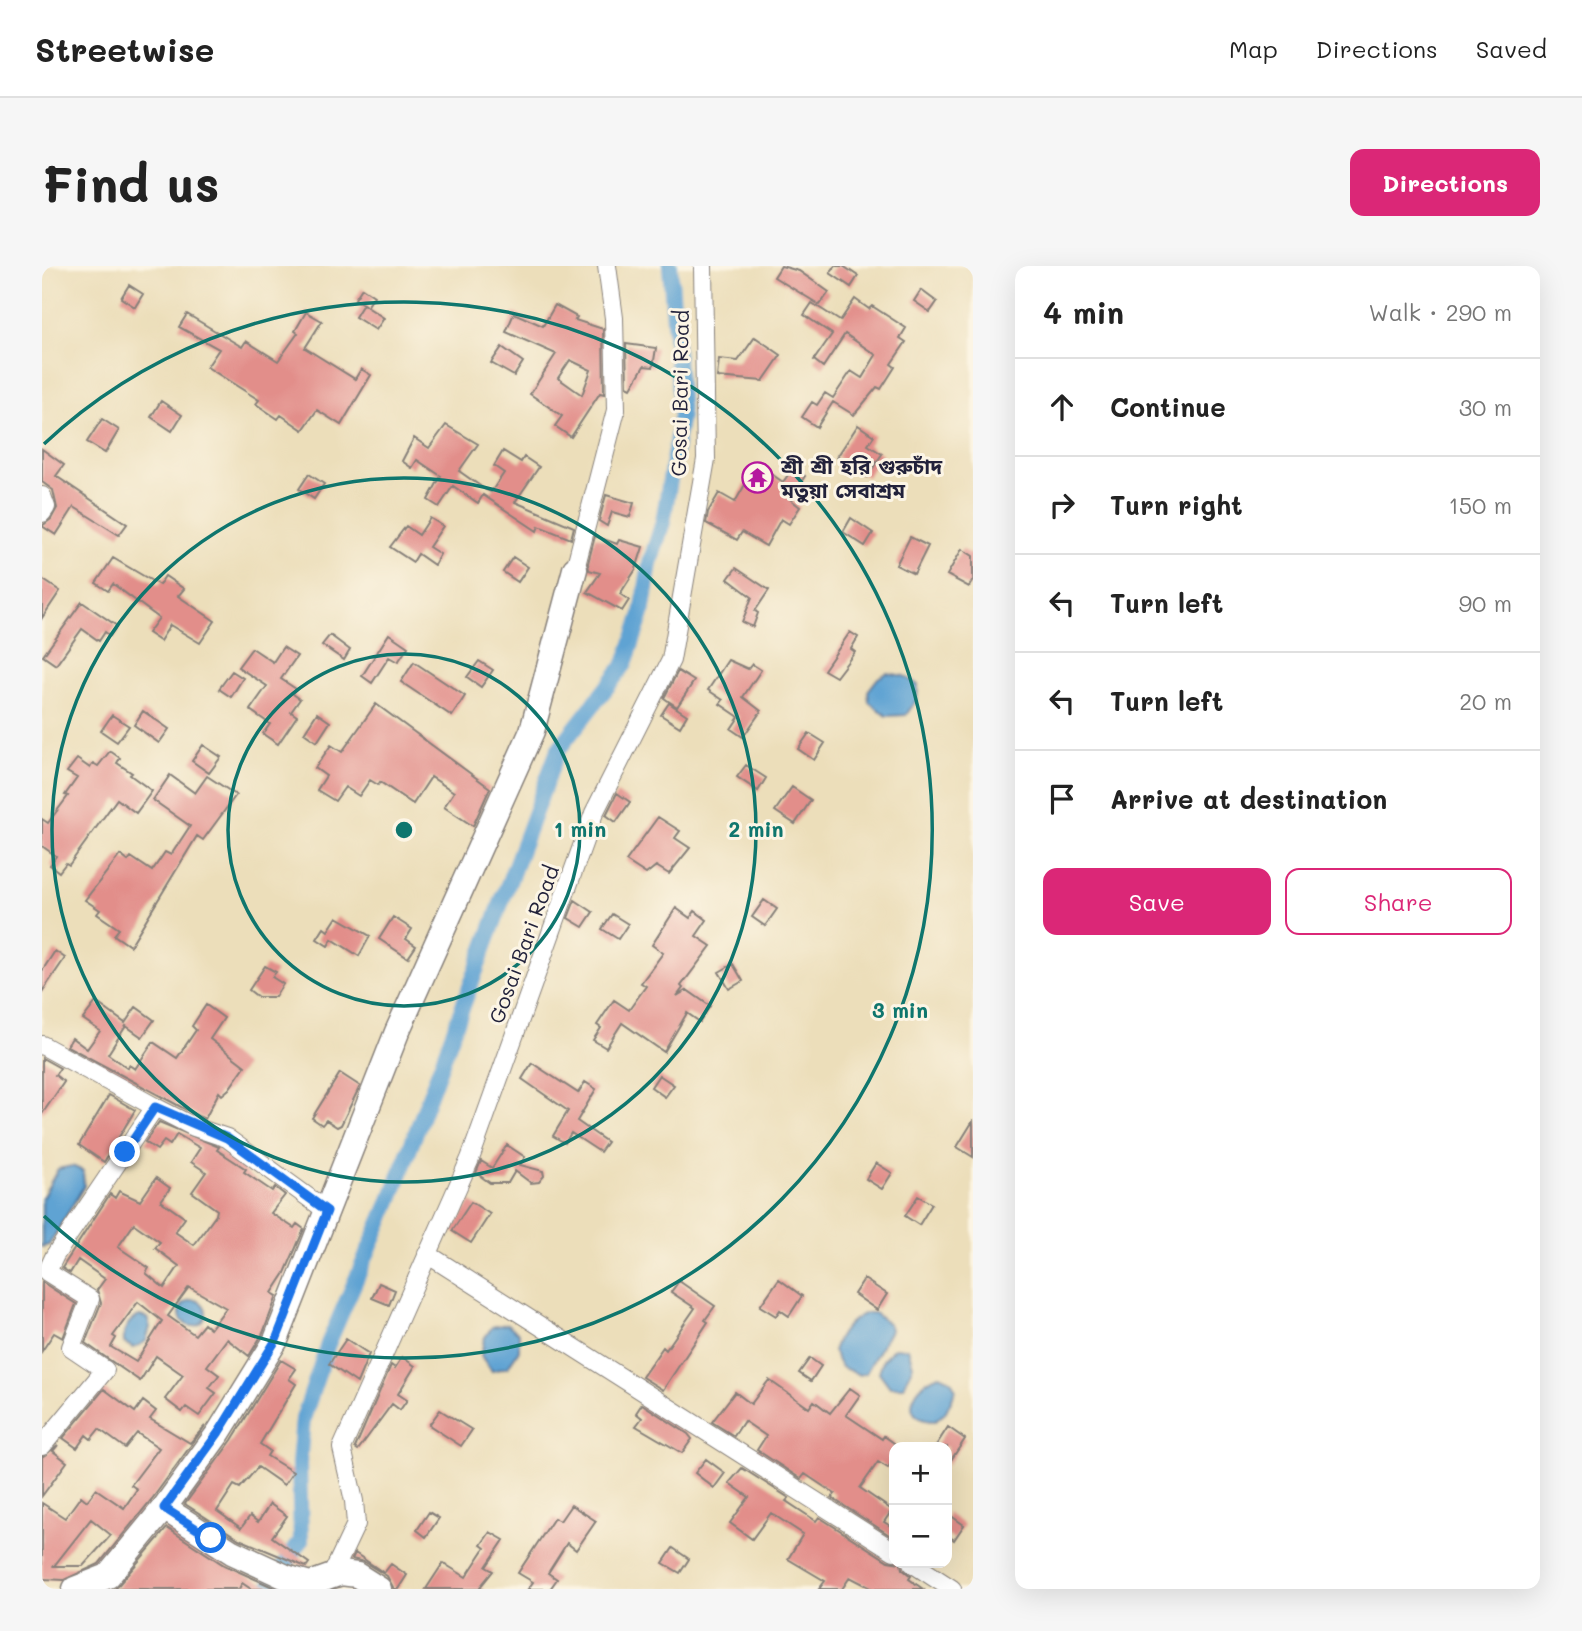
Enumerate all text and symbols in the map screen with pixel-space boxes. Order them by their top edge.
text: Streetwise [35,27,214,70]
text: Map [1229,33,1278,64]
text: Directions [1316,33,1438,64]
text: Saved [1476,33,1547,64]
button: Directions [1350,149,1540,216]
text: Find us [42,151,220,214]
text: 4 min [1043,292,1124,332]
text: Walk · 290 m [1368,297,1512,327]
street label: Gosai Bari Road [664,309,694,477]
icon: ahead [1043,388,1081,426]
text: Continue [1110,390,1226,424]
text: 30 m [1459,392,1512,422]
place label: শ্রী শ্রী হরি গুরুচাঁদ মতুয়া সেবাশ্রম [780,452,943,503]
temple icon: শ্রী শ্রী হরি গুরুচাঁদ মতুয়া সেবাশ্রম [741,460,775,494]
icon: right [1043,486,1081,524]
text: Turn right [1110,488,1243,522]
text: 150 m [1448,490,1512,520]
icon: left [1043,584,1081,622]
text: Turn left [1110,586,1223,620]
text: 90 m [1459,588,1512,618]
icon: left [1043,682,1081,720]
text: Turn left [1110,684,1223,718]
text: 20 m [1459,686,1512,716]
icon: arrive [1043,780,1081,818]
text: Arrive at destination [1110,782,1387,816]
text: 1 min [554,815,606,842]
text: 2 min [728,815,784,842]
centre of rings [392,818,416,842]
street label: Gosai Bari Road [482,861,564,1027]
button: Save [1043,868,1271,935]
button: Share [1285,868,1512,935]
text: 3 min [872,996,928,1023]
route end [109,1136,140,1167]
map controls [889,1442,952,1568]
button: + [889,1442,952,1505]
button: − [889,1505,952,1568]
route start [195,1522,226,1553]

